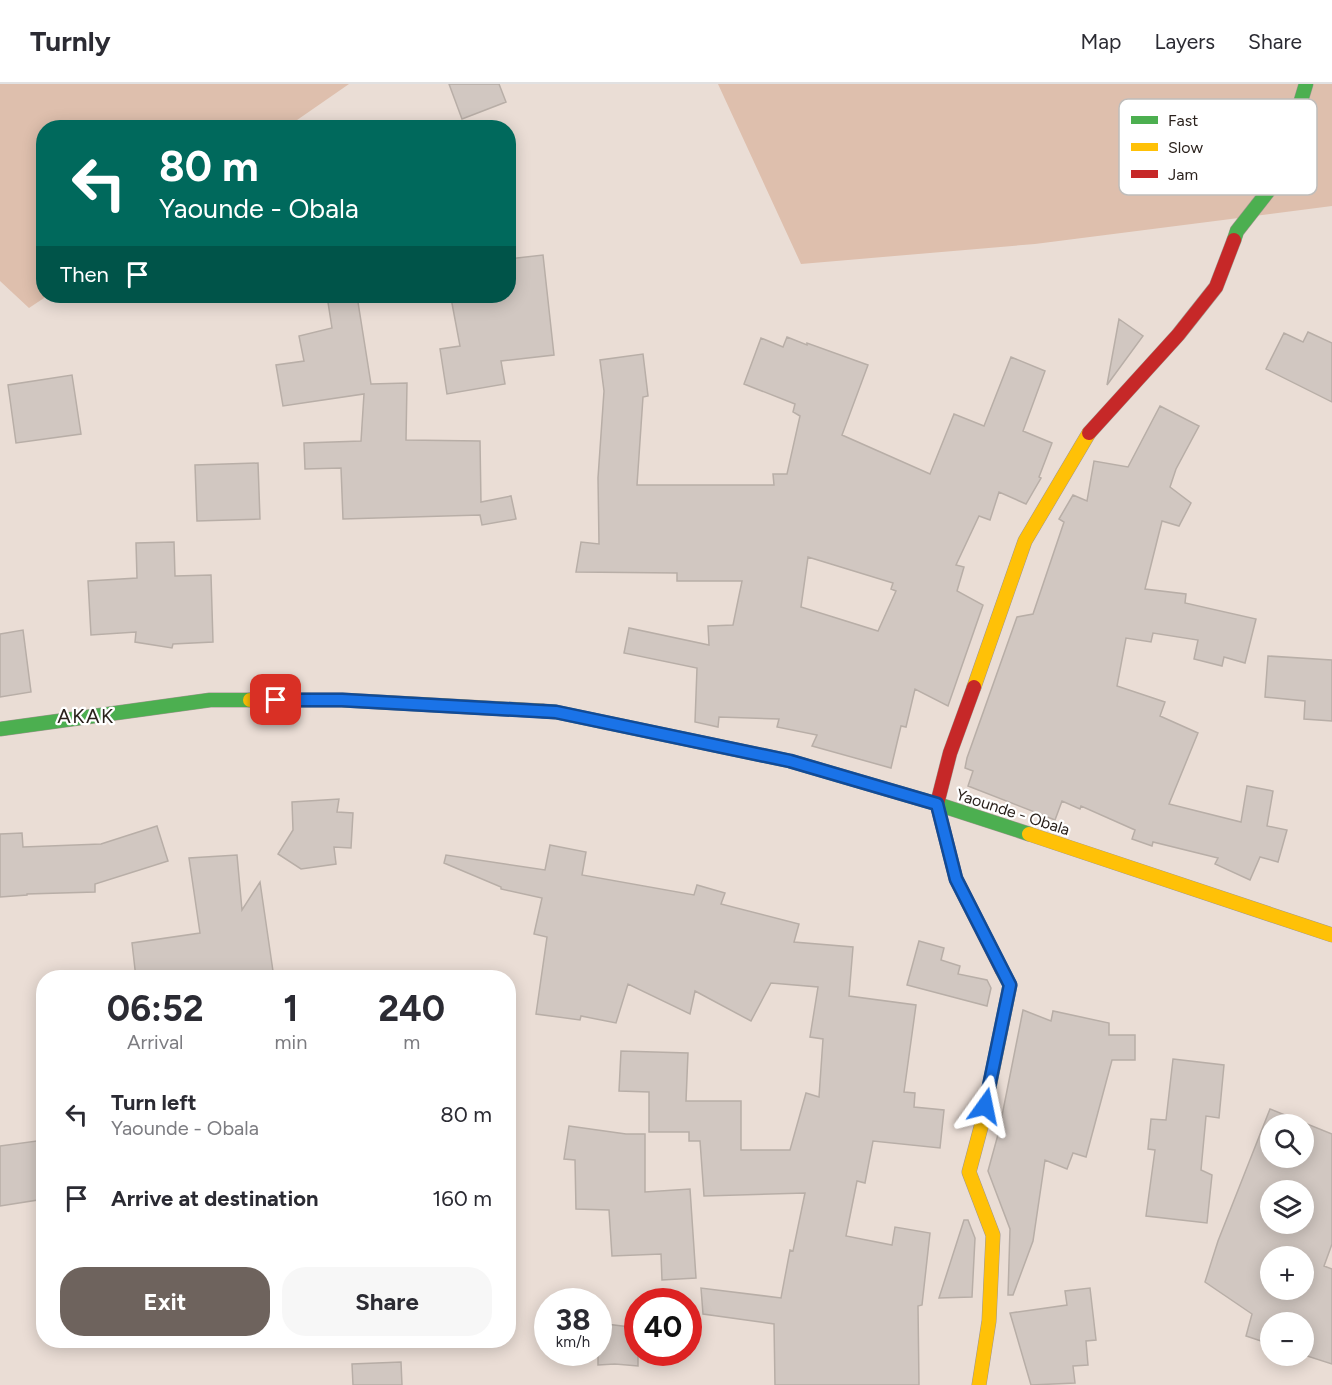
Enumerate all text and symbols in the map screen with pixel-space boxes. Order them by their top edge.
text: Turnly [30,24,111,58]
text: Map [1081,29,1121,54]
text: Layers [1154,29,1215,54]
text: Share [1248,29,1302,54]
legend [1119,99,1317,195]
text: Fast [1168,111,1198,130]
text: Slow [1168,138,1203,157]
text: 80 m [159,141,259,192]
icon: left [60,144,138,222]
text: Jam [1168,165,1198,184]
text: Yaounde - Obala [159,192,359,225]
icon: arrive [121,258,154,291]
text: Then [60,261,109,288]
pin [250,674,301,725]
icon: arrive [259,683,292,716]
district label: AKAK [57,704,115,728]
street label: Yaounde - Obala [954,785,1072,839]
text: 06:52 [107,987,204,1030]
text: 1 [283,987,299,1030]
text: 240 [378,987,445,1030]
text: Arrival [127,1030,183,1054]
text: min [275,1030,307,1054]
text: m [403,1030,420,1054]
position arrow [953,1074,1017,1138]
text: Turn left [111,1089,197,1116]
icon: left [60,1098,93,1131]
text: 80 m [440,1101,492,1128]
map controls [1260,1114,1314,1366]
button: search [1260,1114,1314,1168]
text: Yaounde - Obala [111,1116,259,1140]
button: layers [1260,1180,1314,1234]
icon: arrive [60,1182,93,1215]
text: Arrive at destination [111,1185,319,1212]
text: 160 m [432,1185,492,1212]
button: + [1260,1246,1314,1300]
button: Exit [60,1267,270,1336]
button: Share [282,1267,492,1336]
speed limit sign: 40 [624,1288,702,1366]
text: 38 [555,1301,591,1338]
button: − [1260,1312,1314,1366]
text: km/h [556,1333,590,1351]

